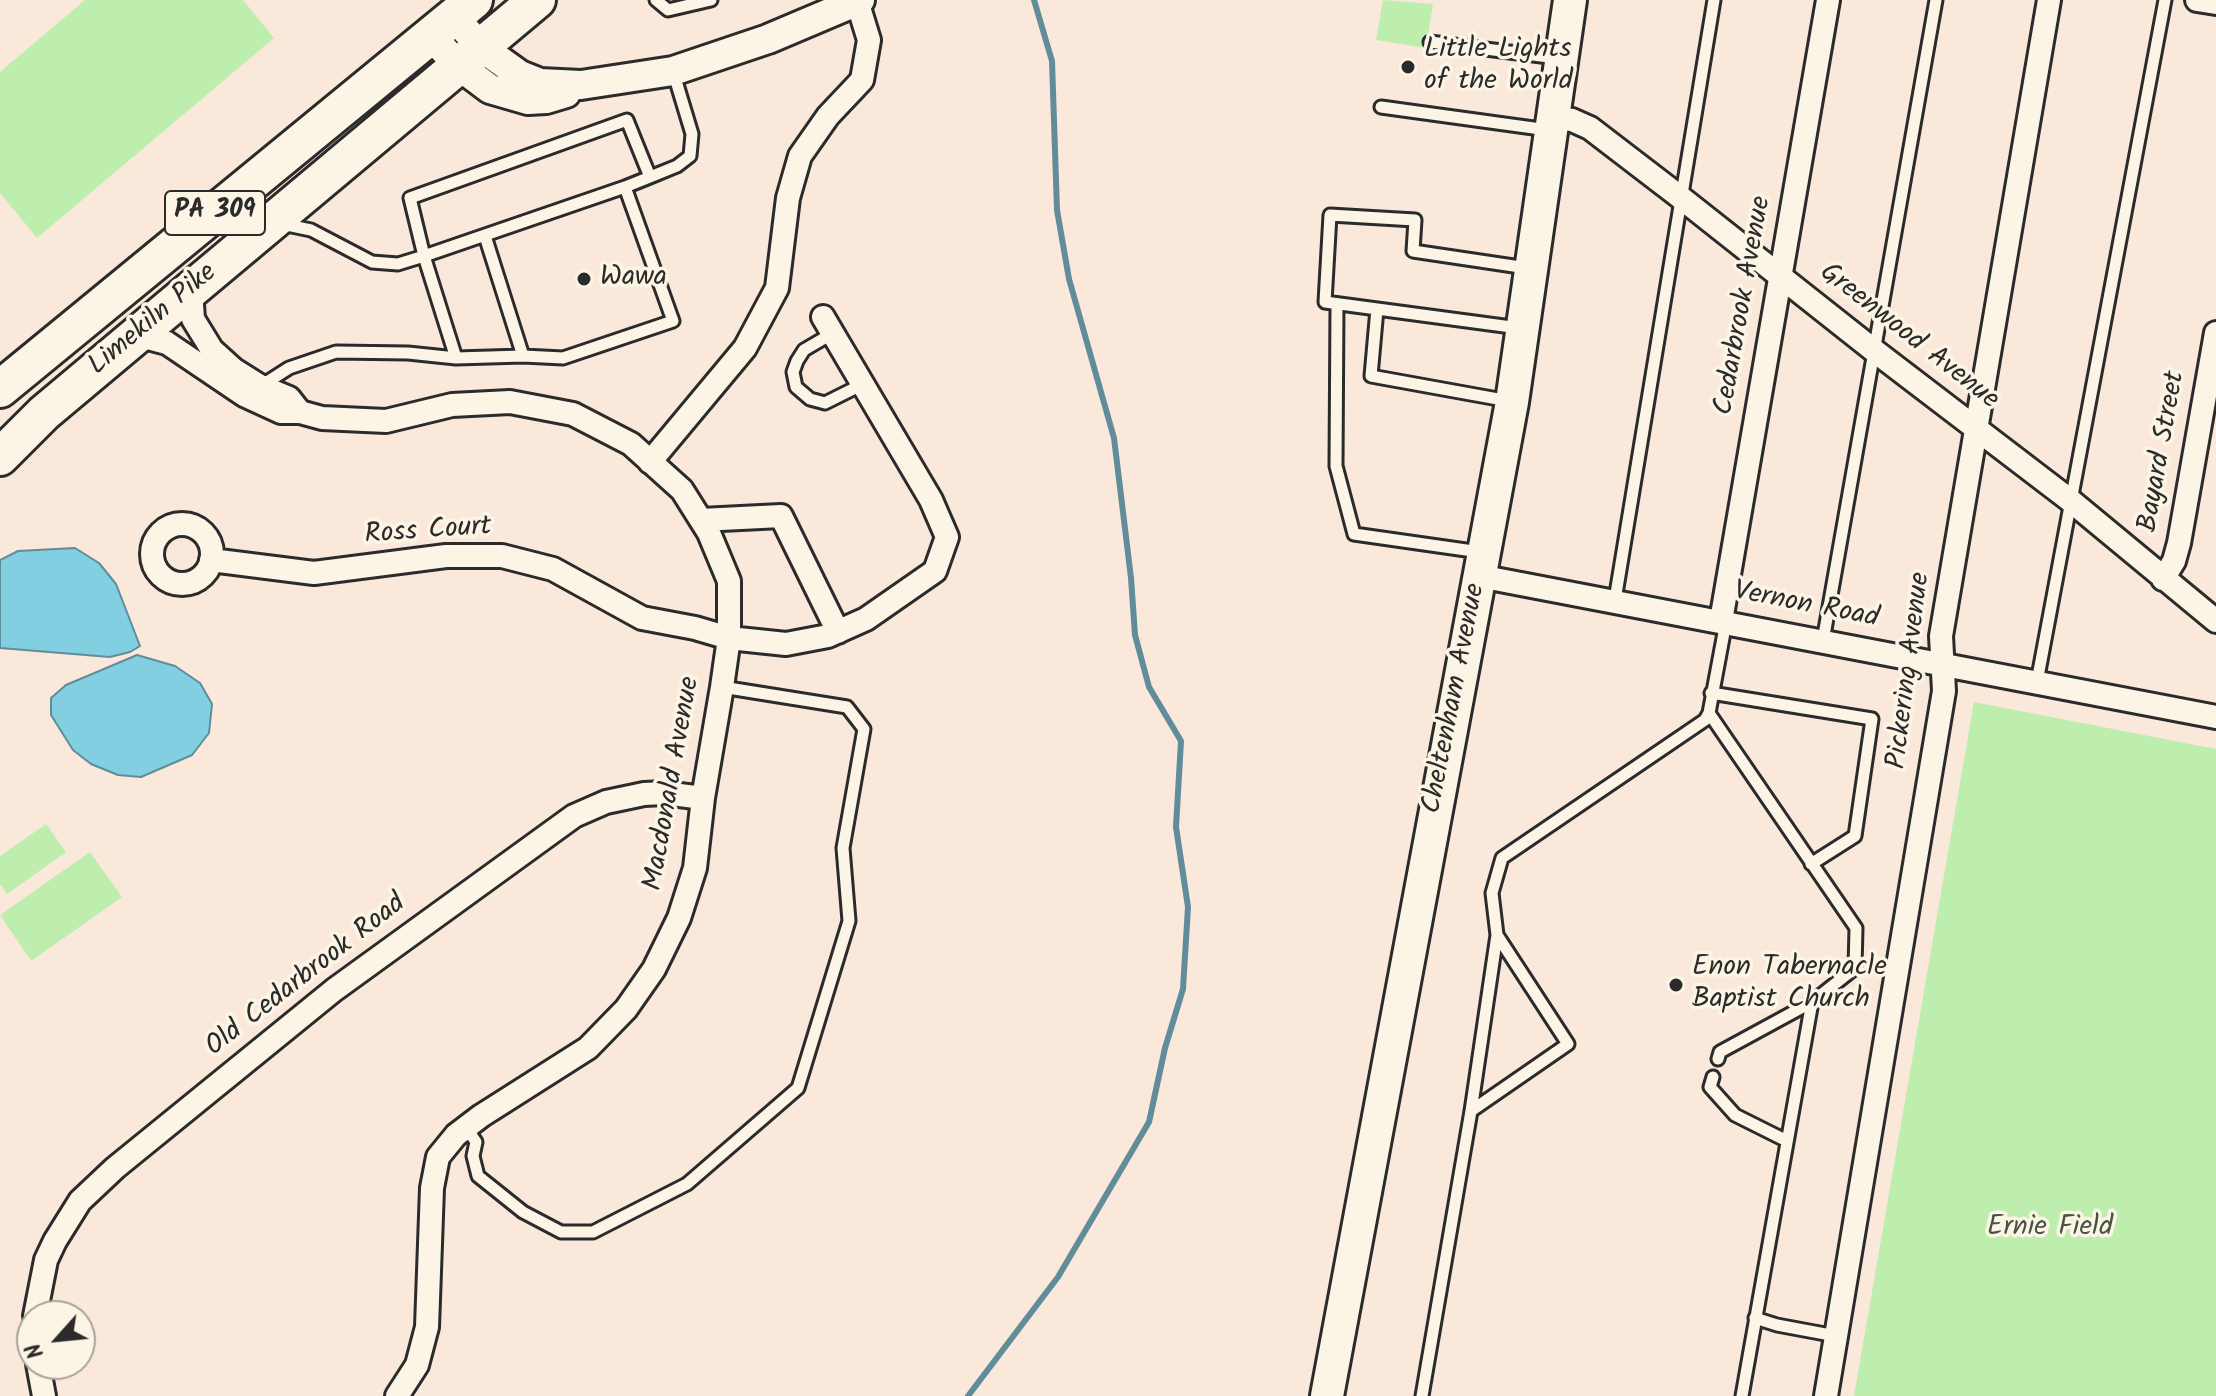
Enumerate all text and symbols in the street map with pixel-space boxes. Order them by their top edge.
place label: Little Lights of the World [1424,34,1573,100]
marker: Little Lights of the World [1399,58,1417,76]
road number: PA 309 [165,191,265,235]
street label: Cedarbrook Avenue [1709,194,1781,418]
street label: Limekiln Pike [83,258,225,384]
street label: Greenwood Avenue [1812,258,2004,418]
place label: Wawa [600,262,667,296]
marker: Wawa [575,270,593,288]
street label: Bayard Street [2133,369,2195,535]
street label: Ross Court [363,512,493,554]
street label: Pickering Avenue [1882,571,1940,771]
street label: Vernon Road [1731,577,1881,637]
street label: Cheltenham Avenue [1417,581,1495,817]
street label: Macdonald Avenue [639,674,709,894]
street label: Old Cedarbrook Road [200,888,414,1066]
place label: Enon Tabernacle Baptist Church [1692,952,1887,1018]
marker: Enon Tabernacle Baptist Church [1667,976,1685,994]
park label: Ernie Field [1987,1212,2113,1246]
north arrow [16,1300,96,1380]
text: N [17,1336,55,1364]

